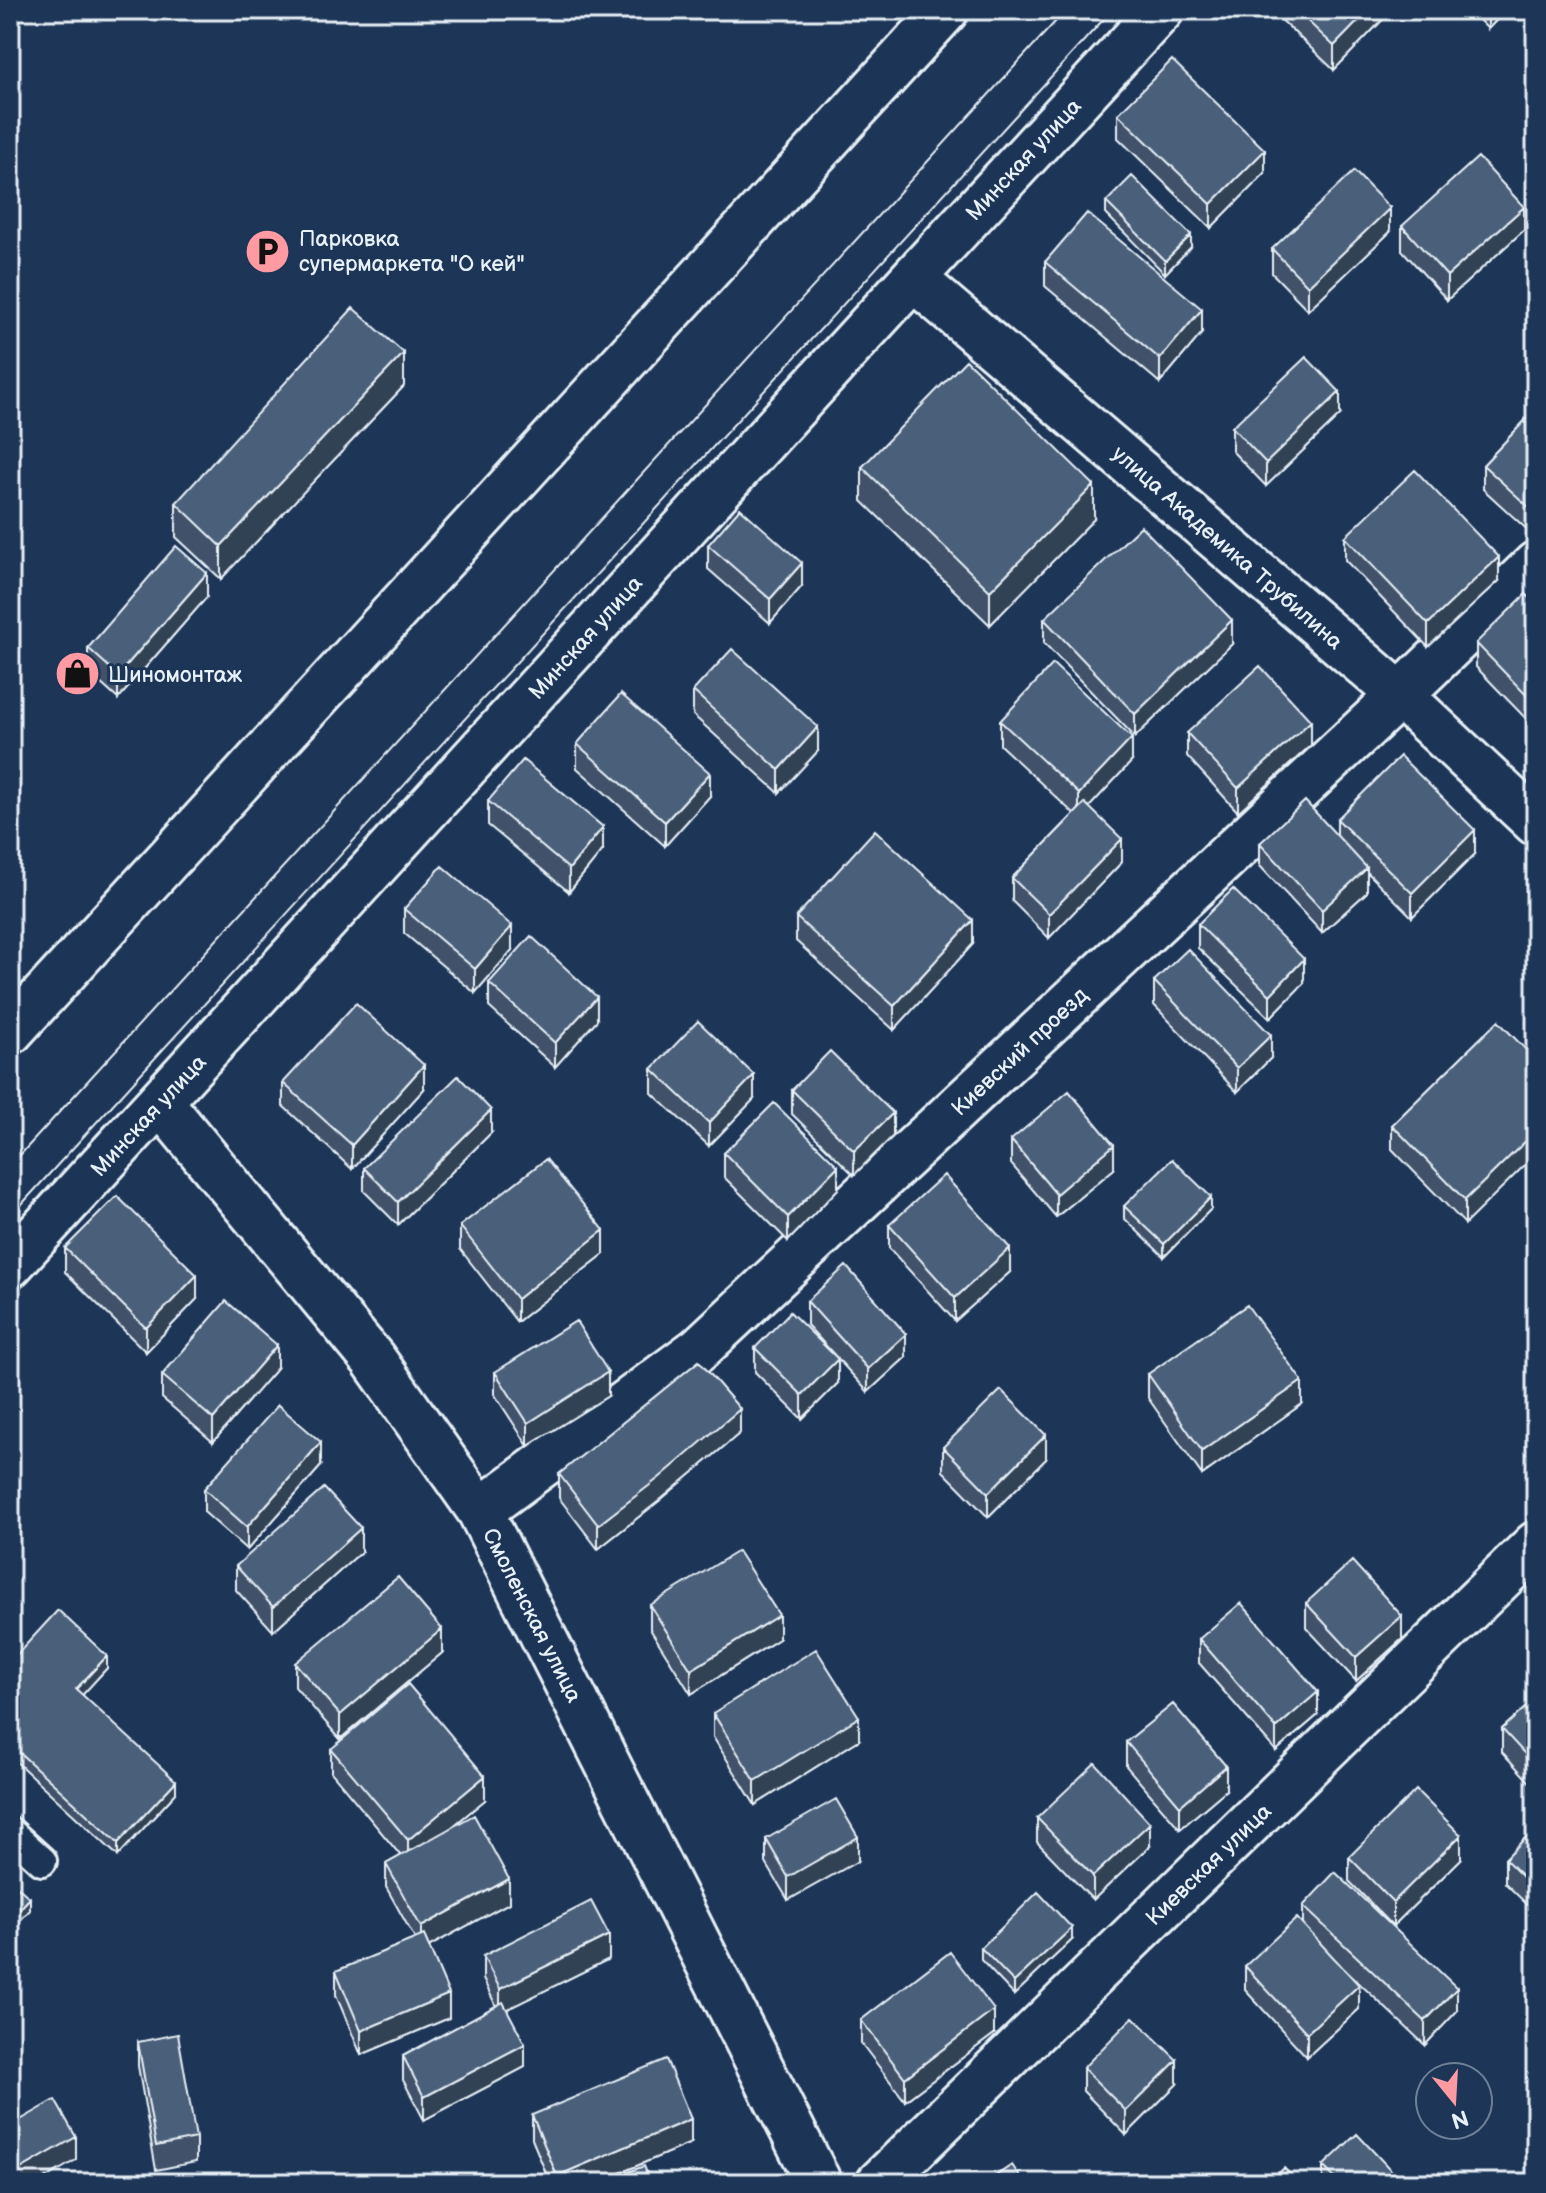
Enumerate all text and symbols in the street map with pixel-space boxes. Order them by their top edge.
street label: Минская улица [961,93,1088,227]
place label: Парковка супермаркета "О кей" [299,226,525,278]
parking icon: Парковка супермаркета "О кей" [244,227,292,275]
street label: улица Академика Трубилина [1106,441,1348,656]
street label: Минская улица [523,571,649,705]
shop icon: Шиномонтаж [53,650,101,698]
place label: Шиномонтаж [108,662,243,689]
street label: Киевский проезд [946,982,1094,1122]
street label: Минская улица [86,1049,213,1183]
street label: Смоленская улица [476,1524,587,1707]
street label: Киевская улица [1141,1798,1278,1932]
north arrow [1414,2061,1494,2141]
text: N [1448,2103,1472,2134]

